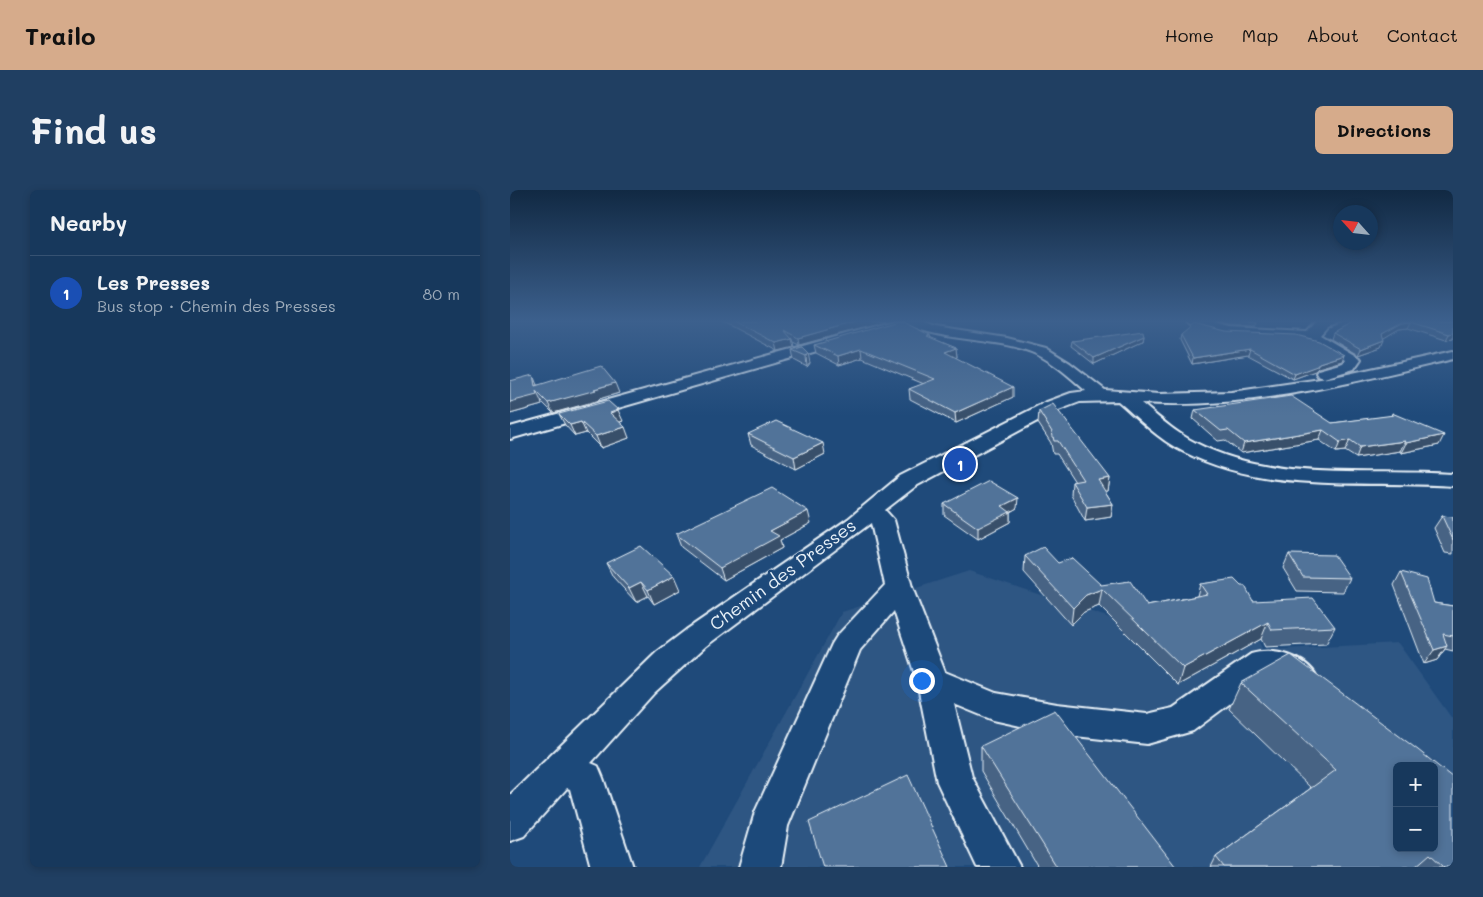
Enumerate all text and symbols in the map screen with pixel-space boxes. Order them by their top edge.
text: Trailo [25,20,96,51]
text: Home [1165,23,1214,47]
text: Map [1242,23,1278,47]
text: About [1306,23,1359,47]
text: Contact [1387,23,1458,47]
button: Directions [1315,106,1453,154]
text: Find us [30,107,157,153]
north arrow [1333,205,1378,250]
text: Nearby [50,209,127,236]
text: Les Presses [97,270,210,295]
text: 1 [62,283,70,304]
text: 80 m [423,283,460,304]
text: Bus stop · Chemin des Presses [97,295,336,316]
pin: 1 [944,445,976,483]
street label: Chemin des Presses [704,513,860,635]
your location [909,668,935,694]
map controls [1393,762,1438,852]
button: + [1393,762,1438,807]
button: − [1393,807,1438,852]

